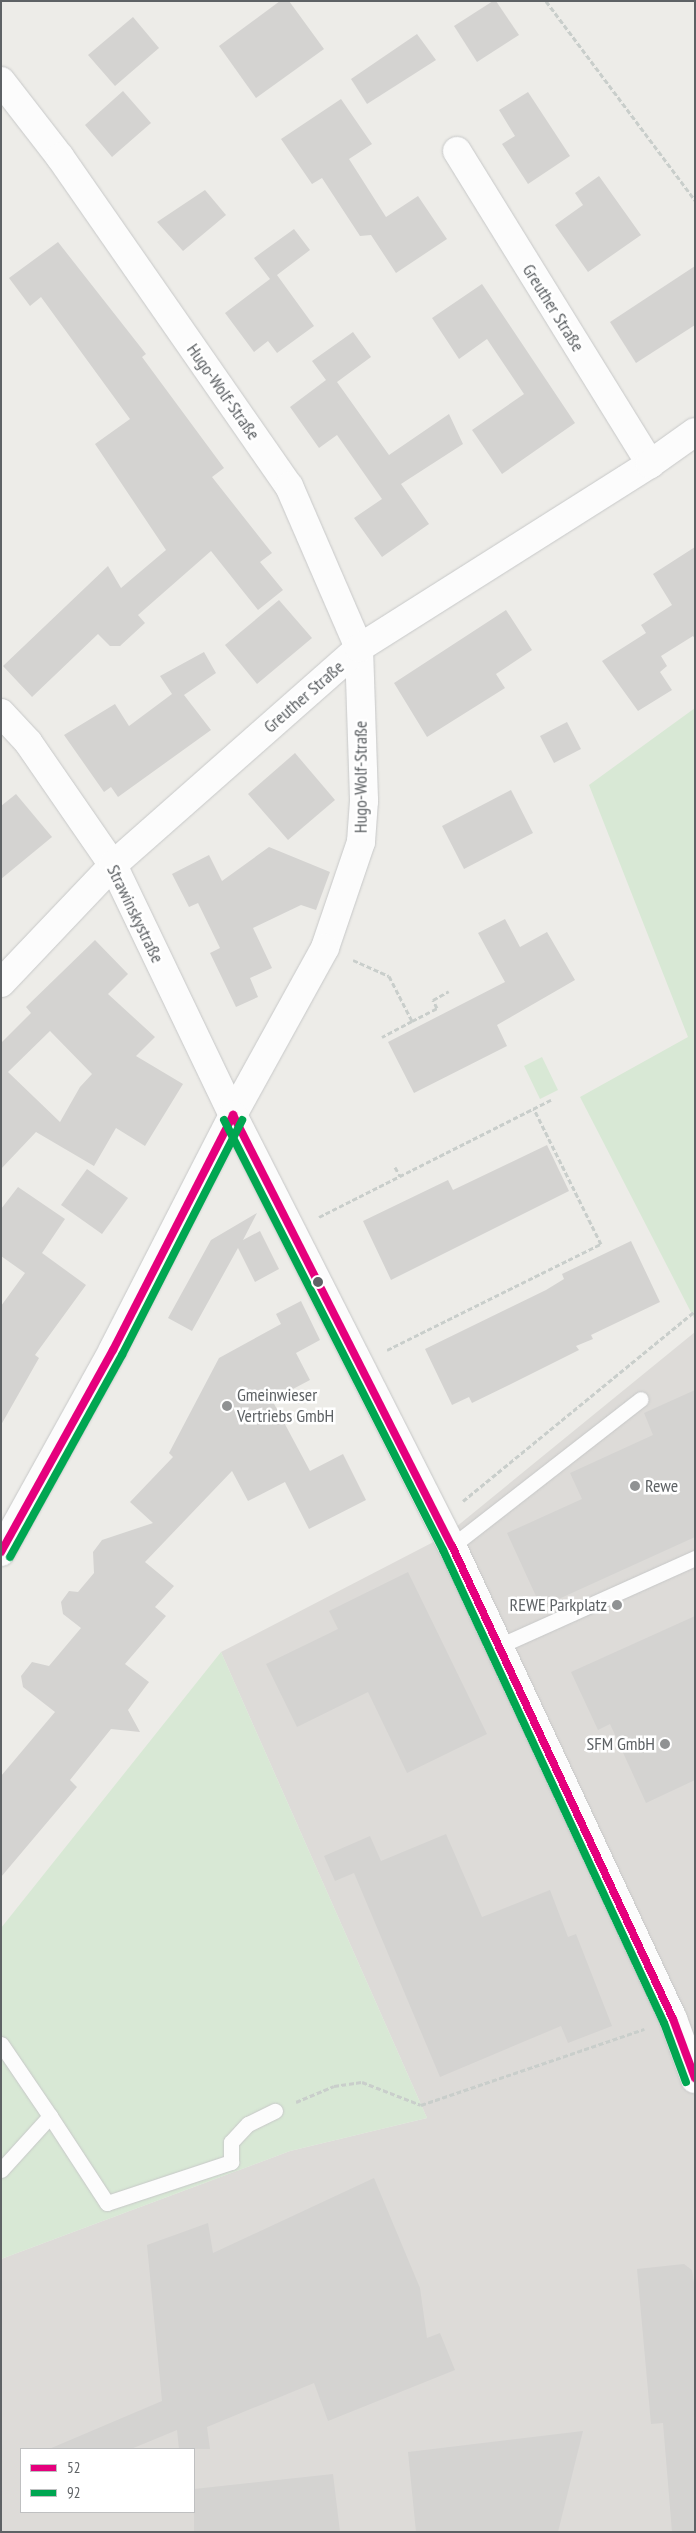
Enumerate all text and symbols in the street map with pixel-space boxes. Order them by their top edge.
street label: Greuther Straße [518,260,588,356]
street label: Hugo-Wolf-Straße [182,340,264,444]
street label: Greuther Straße [260,656,348,738]
street label: Hugo-Wolf-Straße [350,721,372,833]
street label: Strawinskystraße [102,861,168,967]
unlabelled marker [313,1277,323,1287]
place label: Gmeinwieser Vertriebs GmbH [237,1385,334,1428]
marker: Gmeinwieser Vertriebs GmbH [221,1400,233,1412]
place label: Rewe [645,1475,678,1497]
marker: Rewe [629,1480,641,1492]
place label: REWE Parkplatz [510,1594,607,1616]
marker: REWE Parkplatz [611,1599,623,1611]
place label: SFM GmbH [587,1733,655,1755]
marker: SFM GmbH [659,1738,671,1750]
legend [20,2448,195,2513]
text: 52 [67,2458,81,2477]
text: 92 [67,2483,81,2502]

